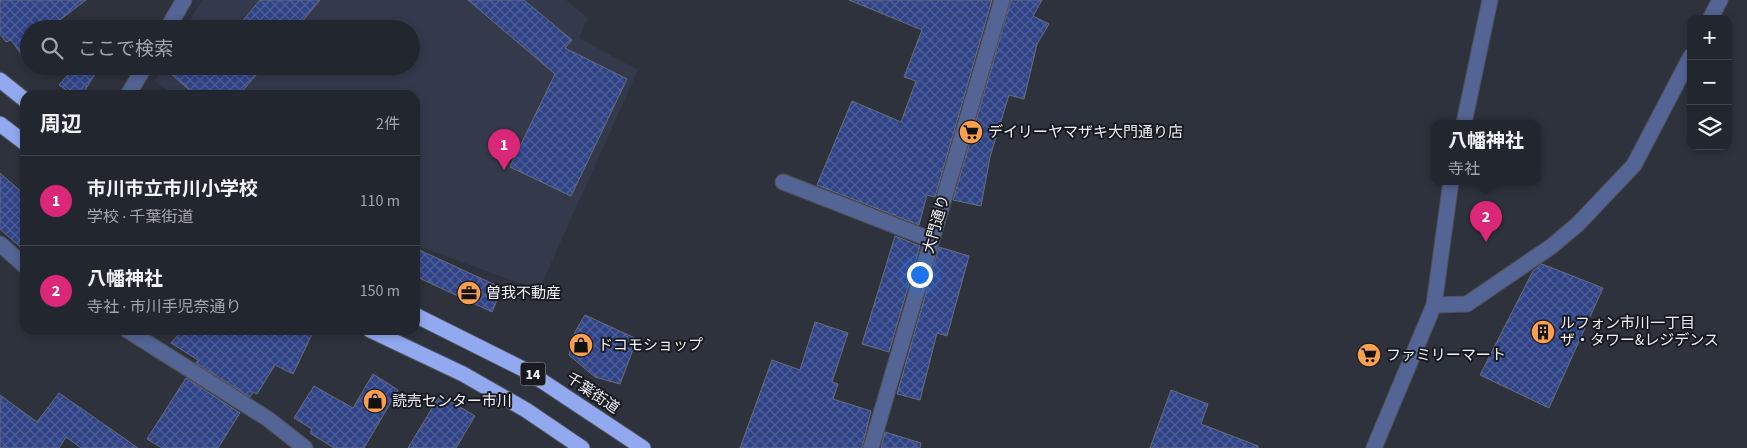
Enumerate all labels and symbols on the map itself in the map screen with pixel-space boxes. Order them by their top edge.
supermarket icon: デイリーヤマザキ大門通り店 [958,119,984,145]
place label: デイリーヤマザキ大門通り店 [988,122,1183,143]
pin: 1 [488,129,520,170]
street label: 大門通り [918,192,955,256]
pin: 2 [1470,201,1502,242]
your location [907,262,933,288]
office icon: 曽我不動産 [456,280,482,306]
place label: 曽我不動産 [486,283,561,304]
place label: ルフォン市川一丁目 ザ・タワー&レジデンス [1560,313,1719,351]
building icon: ルフォン市川一丁目 ザ・タワー&レジデンス [1530,319,1556,345]
shop icon: ドコモショップ [568,332,594,358]
place label: ドコモショップ [598,335,703,356]
supermarket icon: ファミリーマート [1356,342,1382,368]
place label: ファミリーマート [1386,345,1506,366]
road number: 14 [520,362,546,386]
street label: 千葉街道 [562,368,623,419]
shop icon: 読売センター市川 [362,388,388,414]
place label: 読売センター市川 [392,391,512,412]

